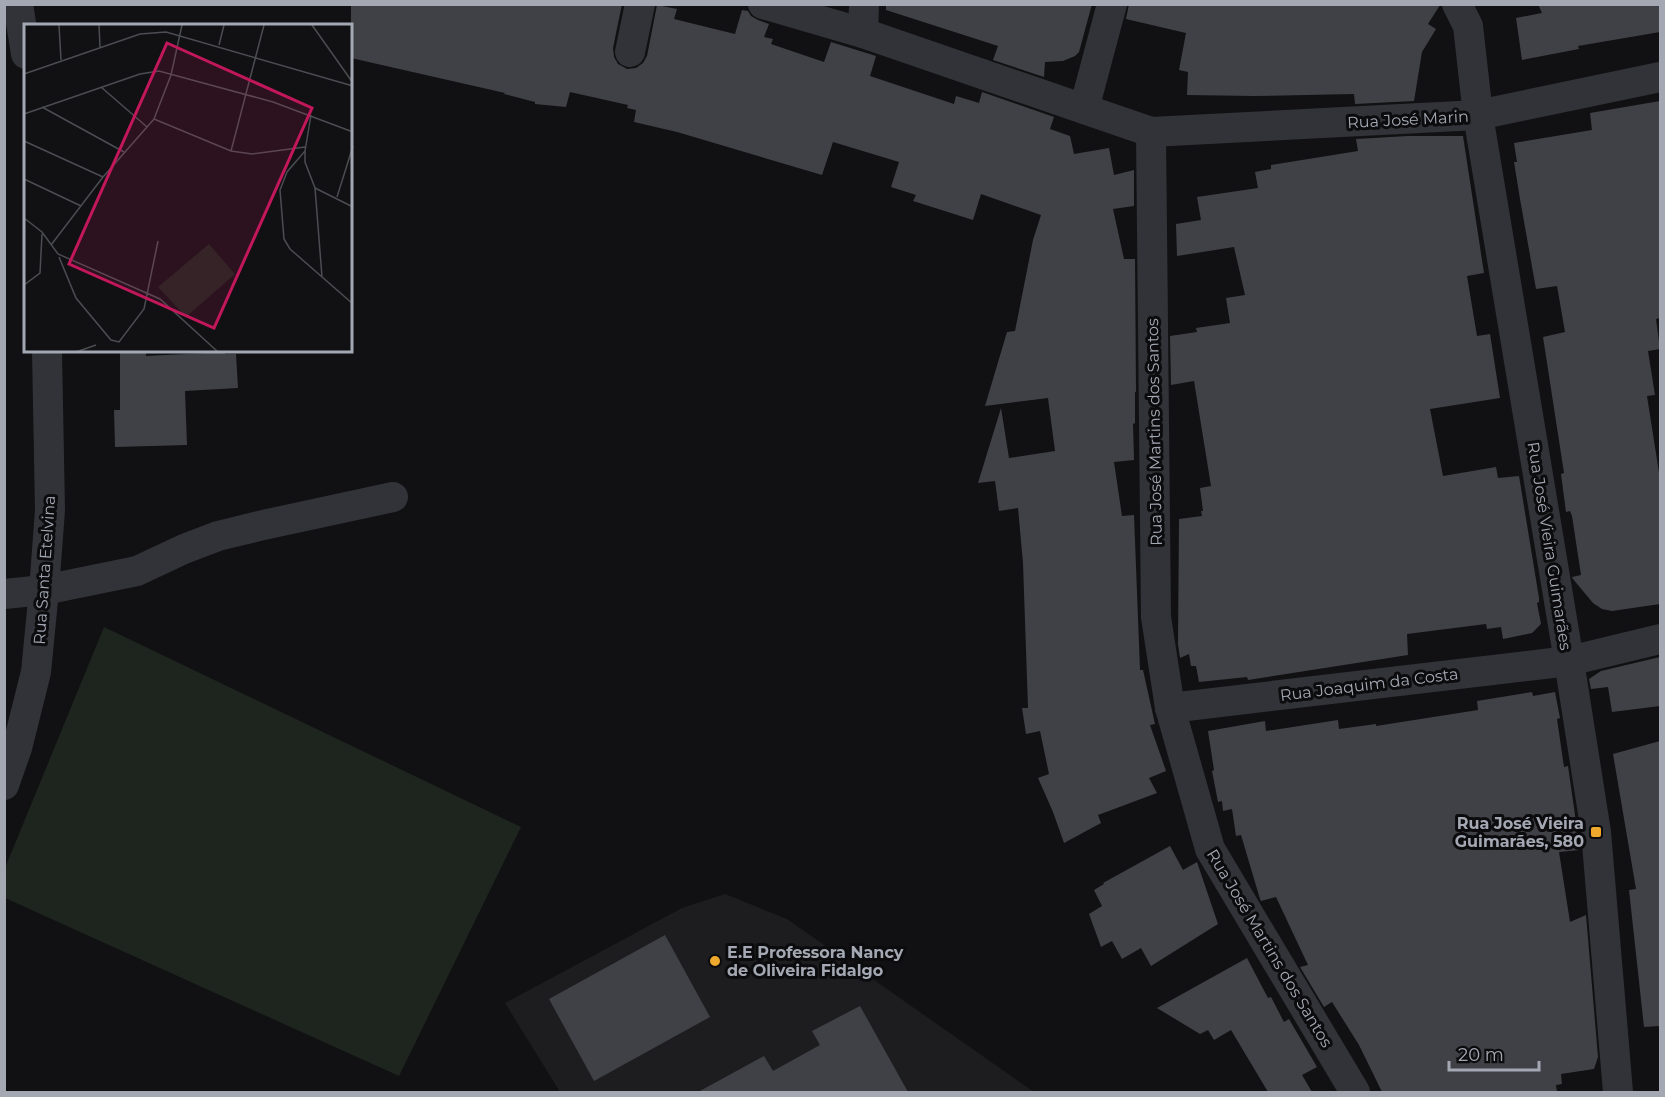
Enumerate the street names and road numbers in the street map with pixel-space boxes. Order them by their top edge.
street label: Rua José Marin [1347,107,1469,132]
street label: Rua José Martins dos Santos [1143,318,1166,546]
street label: Rua José Vieira Guimarães [1524,441,1575,652]
street label: Rua Santa Etelvina [30,495,59,645]
street label: Rua Joaquim da Costa [1279,664,1459,705]
street label: Rua José Martins dos Santos [1203,846,1336,1051]

